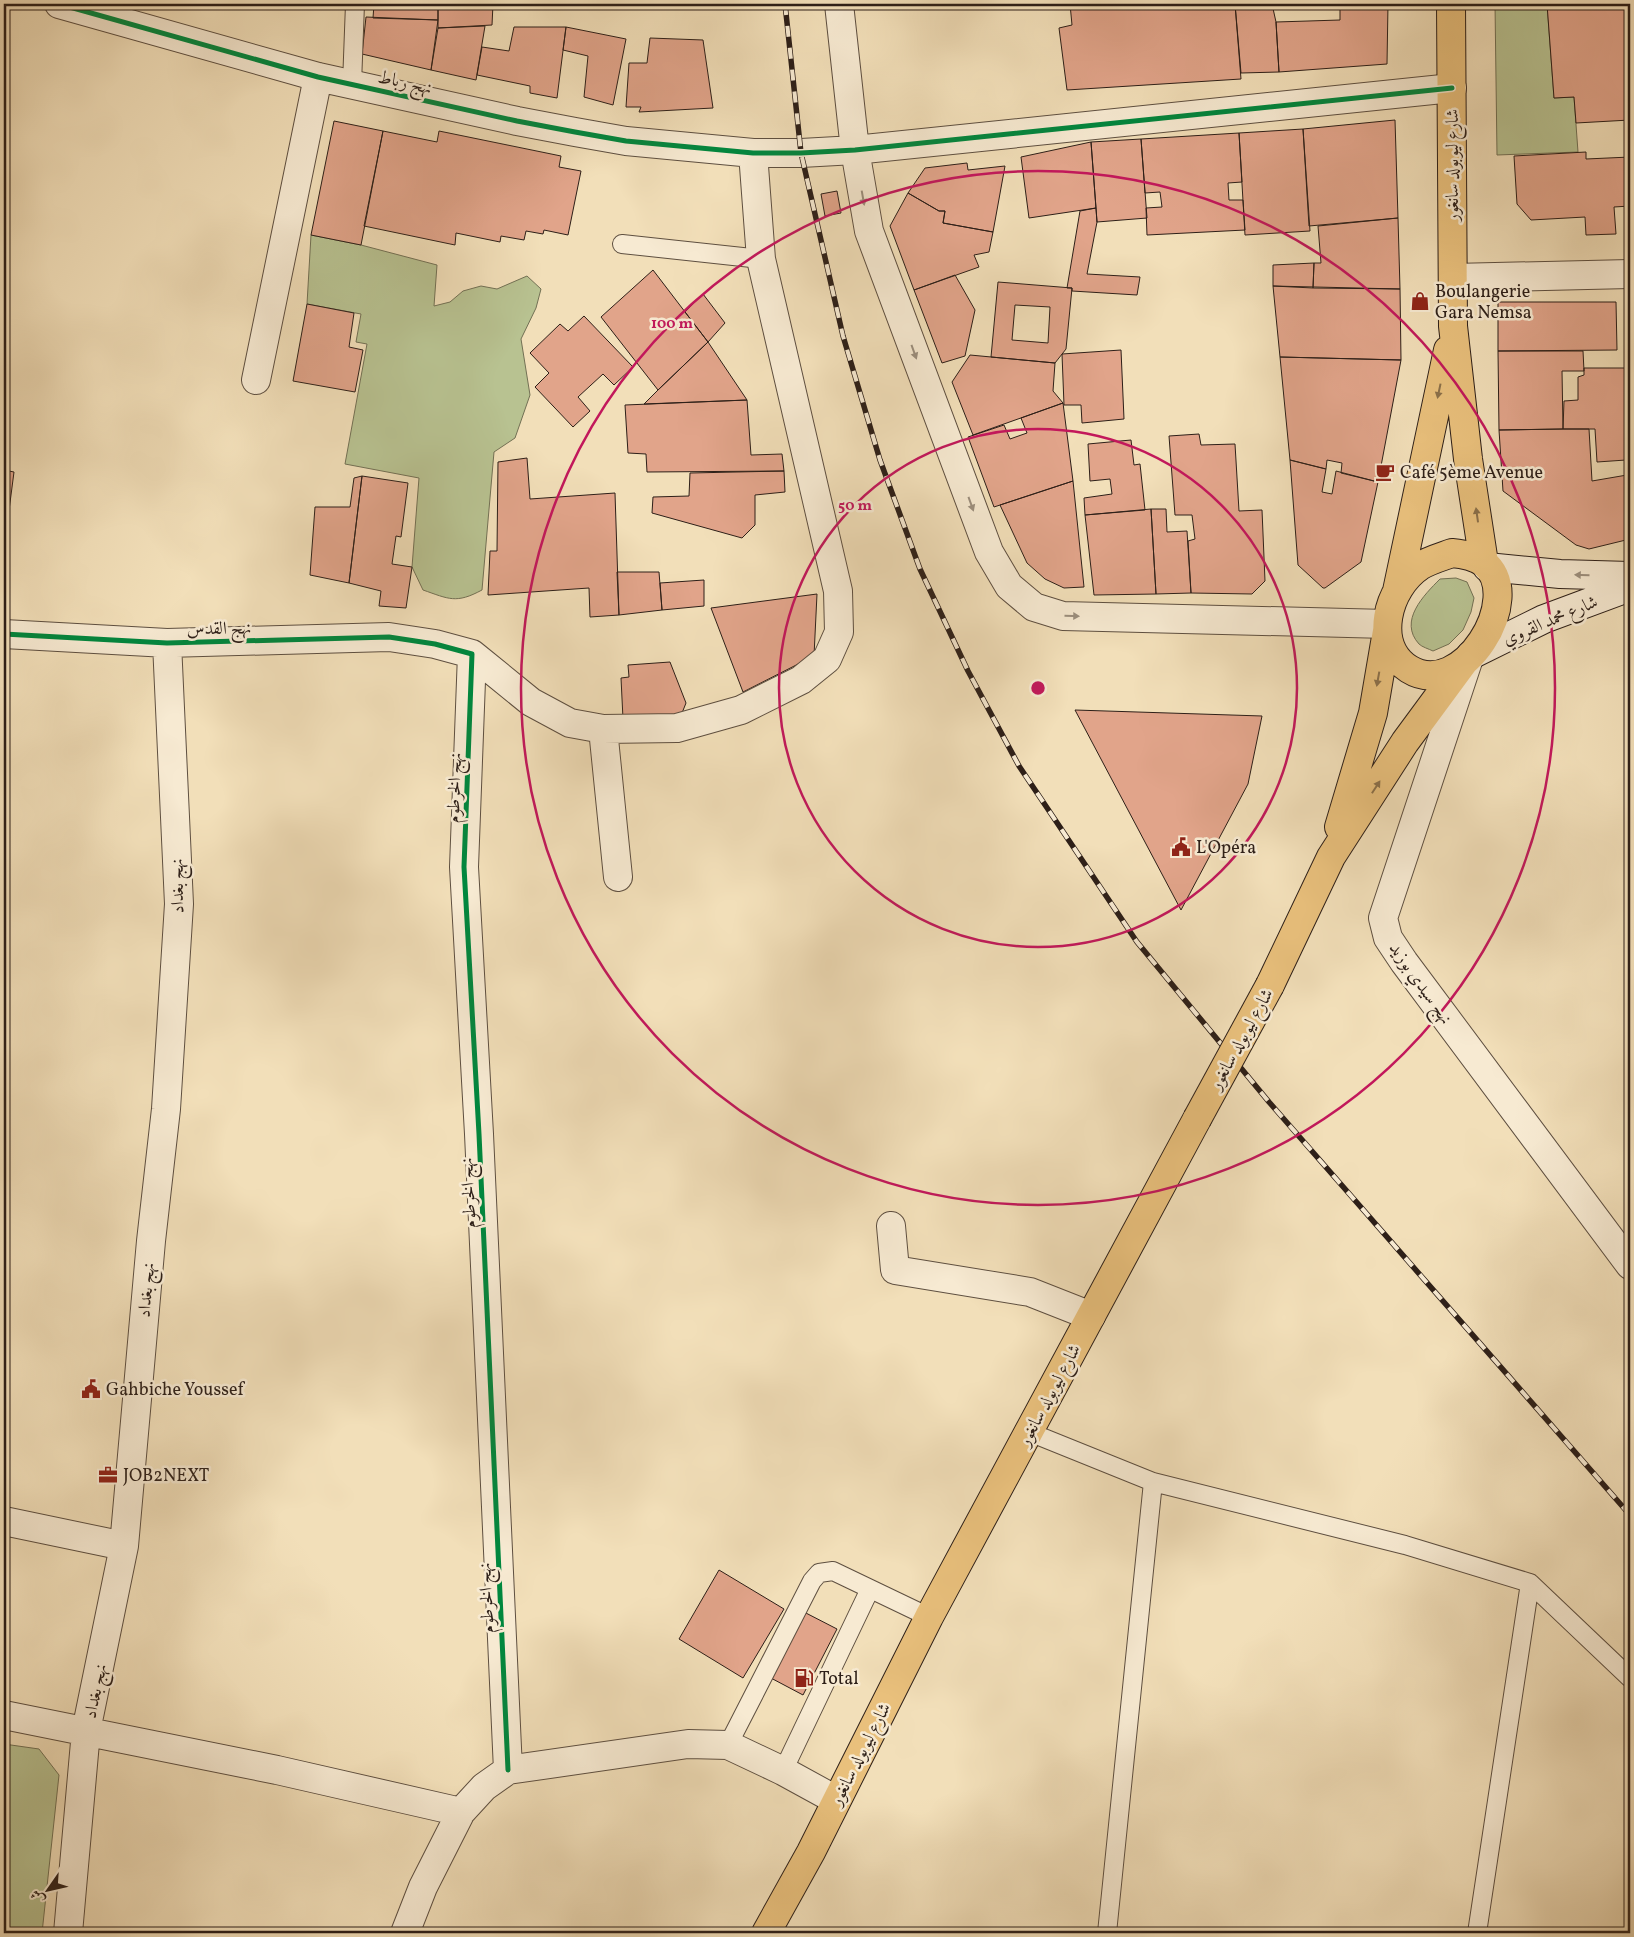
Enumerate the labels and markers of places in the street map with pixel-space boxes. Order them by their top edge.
place label: Boulangerie Gara Nemsa [1435,280,1532,326]
shop icon: Boulangerie Gara Nemsa [1409,290,1431,312]
cafe icon: Café 5ème Avenue [1374,461,1396,483]
place label: Café 5ème Avenue [1400,461,1543,486]
centre of rings [1029,679,1047,697]
public building icon: L'Opéra [1170,836,1192,858]
place label: L'Opéra [1196,836,1256,861]
public building icon: Gahbiche Youssef [80,1378,102,1400]
place label: Gahbiche Youssef [106,1378,245,1403]
office icon: JOB2NEXT [97,1464,119,1486]
place label: JOB2NEXT [123,1464,210,1489]
fuel station icon: Total [793,1667,815,1689]
place label: Total [819,1667,859,1692]

